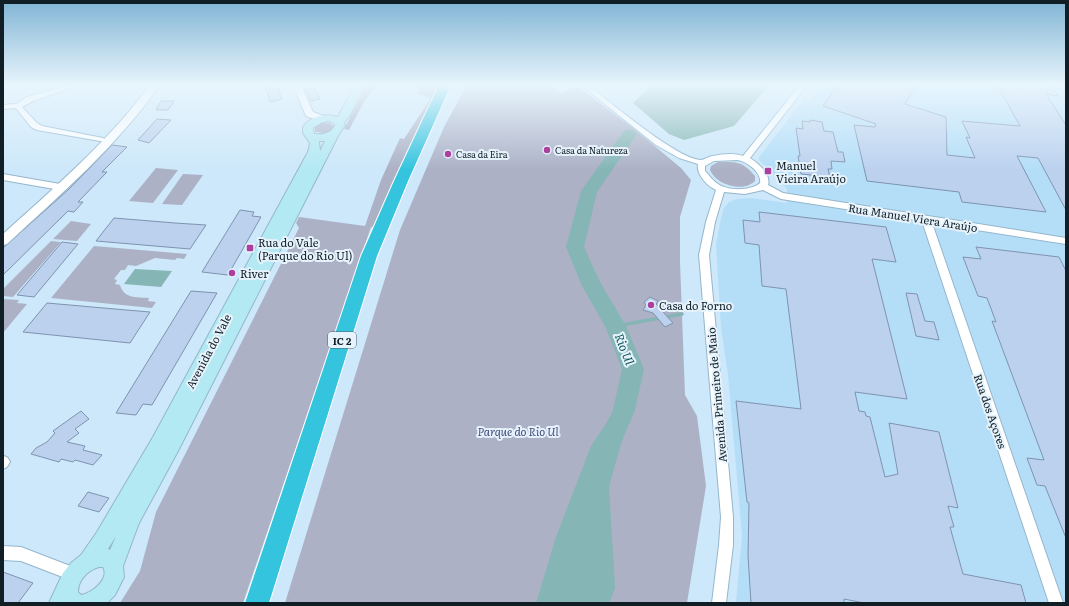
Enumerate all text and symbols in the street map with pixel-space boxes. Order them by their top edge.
place label: Casa da Natureza [555,143,628,157]
marker: Casa da Natureza [542,145,552,155]
place label: Casa da Eira [456,147,508,161]
marker: Casa da Eira [443,149,453,159]
place label: Manuel Vieira Araújo [776,157,846,186]
marker: Manuel Vieira Araújo [763,166,773,176]
street label: Rua Manuel Viera Araújo [847,199,979,235]
place label: Rua do Vale (Parque do Rio Ul) [258,234,352,263]
marker: Rua do Vale (Parque do Rio Ul) [245,243,255,253]
place label: River [240,265,269,281]
marker: River [227,268,237,278]
place label: Casa do Forno [659,297,732,313]
marker: Casa do Forno [646,300,656,310]
street label: Avenida do Vale [182,311,235,391]
street label: Avenida Primeiro de Maio [702,327,730,463]
water label: Rio Ul [611,331,639,368]
road number: IC 2 [328,332,356,348]
street label: Rua dos Açores [971,371,1011,451]
park label: Parque do Rio Ul [477,423,559,439]

